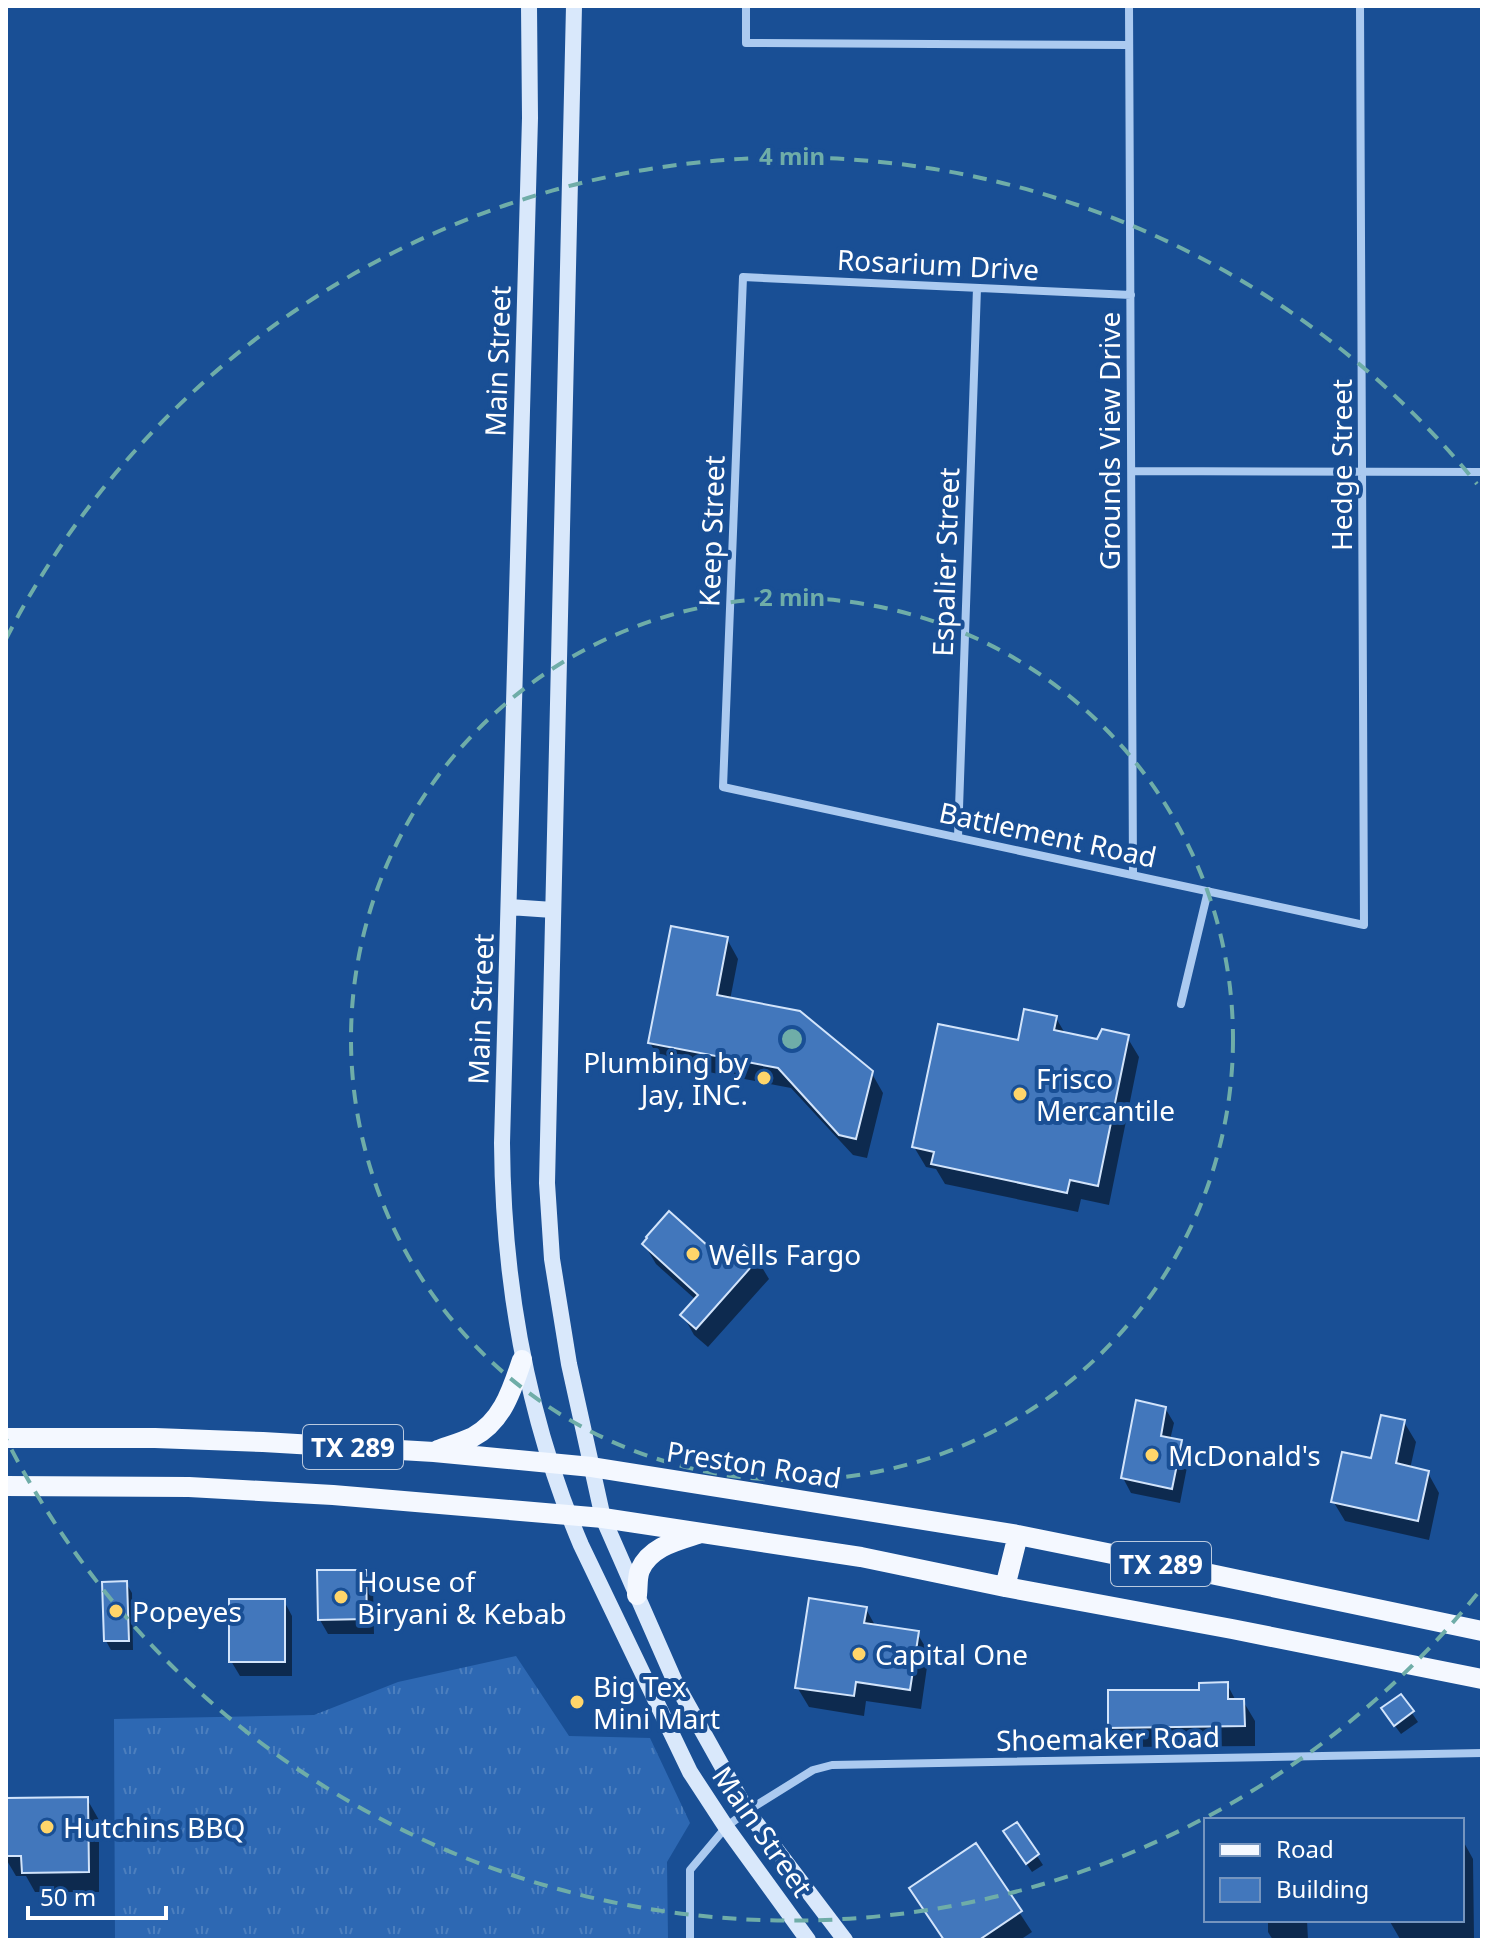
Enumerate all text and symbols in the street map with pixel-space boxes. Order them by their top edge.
text: 4 min [759,139,825,172]
street label: Rosarium Drive [836,240,1040,288]
street label: Main Street [475,285,519,437]
street label: Grounds View Drive [1090,312,1128,570]
street label: Hedge Street [1322,379,1360,551]
street label: Keep Street [689,455,733,607]
street label: Espalier Street [923,467,967,657]
text: 2 min [759,580,825,613]
street label: Battlement Road [936,792,1160,876]
street label: Main Street [458,933,502,1085]
centre of rings [778,1025,806,1053]
place label: Plumbing by Jay, INC. [583,1043,749,1113]
place label: Frisco Mercantile [1036,1059,1175,1129]
marker: Plumbing by Jay, INC. [755,1069,773,1087]
marker: Frisco Mercantile [1011,1085,1029,1103]
place label: Wells Fargo [709,1235,861,1273]
marker: Wells Fargo [684,1245,702,1263]
road number: TX 289 [303,1425,403,1469]
street label: Preston Road [664,1431,844,1497]
place label: McDonald's [1168,1436,1321,1474]
marker: McDonald's [1143,1446,1161,1464]
road number: TX 289 [1111,1542,1211,1586]
place label: House of Biryani & Kebab [357,1562,567,1632]
marker: House of Biryani & Kebab [332,1588,350,1606]
place label: Popeyes [132,1592,242,1630]
marker: Popeyes [107,1602,125,1620]
place label: Capital One [875,1635,1028,1673]
marker: Capital One [850,1645,868,1663]
place label: Big Tex Mini Mart [593,1667,720,1737]
marker: Big Tex Mini Mart [568,1693,586,1711]
street label: Shoemaker Road [996,1717,1220,1759]
street label: Main Street [704,1758,822,1904]
place label: Hutchins BBQ [63,1808,245,1846]
marker: Hutchins BBQ [38,1818,56,1836]
legend [1204,1818,1464,1922]
text: Road [1276,1832,1334,1865]
scale bar [28,1870,166,1920]
text: Building [1276,1872,1369,1905]
text: 50 m [40,1880,96,1913]

